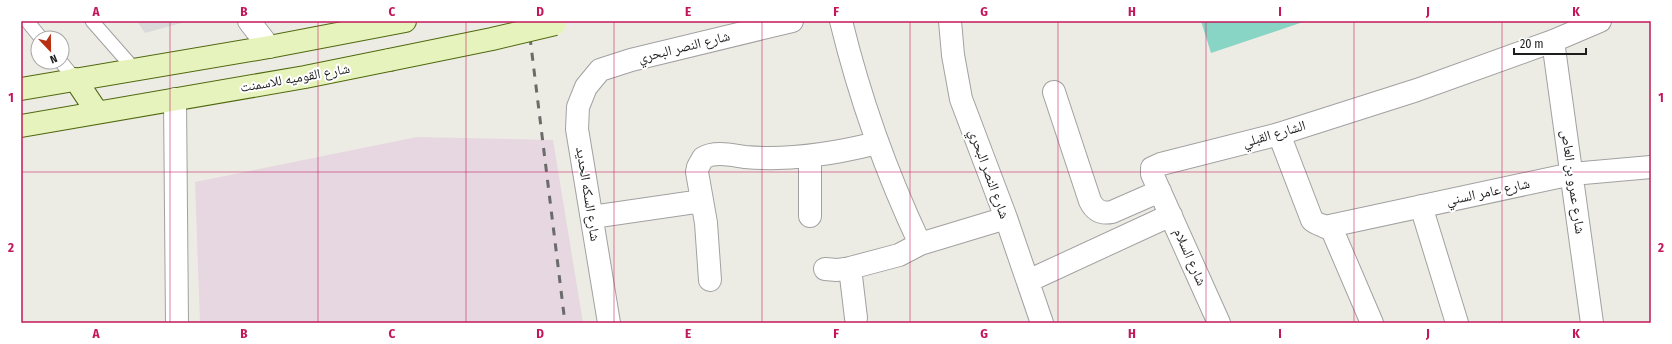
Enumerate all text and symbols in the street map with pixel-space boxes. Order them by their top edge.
text: A [91,4,100,19]
text: B [240,4,248,19]
text: C [389,4,396,19]
text: D [536,4,544,19]
text: E [685,4,691,19]
text: F [833,4,839,19]
text: G [980,4,988,19]
text: H [1128,4,1136,19]
text: I [1278,4,1282,19]
text: J [1425,4,1430,19]
text: K [1572,4,1580,19]
street label: شارع النصر البحري [636,27,732,69]
north arrow [30,30,70,70]
scale bar [1514,30,1586,56]
text: 20 m [1520,37,1544,51]
text: N [48,52,59,66]
street label: شارع القوميه للاسمنت [239,60,351,97]
text: 1 [8,90,14,105]
text: 1 [1658,90,1664,105]
street label: الشارع القبلي [1240,117,1308,154]
street label: شارع النصر البحري [963,127,1013,222]
street label: شارع عمرو بن العاص [1556,129,1589,235]
street label: شارع السكه الحديد [571,146,604,243]
street label: شارع عامر السني [1445,175,1532,212]
street label: شارع السلام [1169,226,1210,289]
text: 2 [7,240,14,255]
text: 2 [1657,240,1664,255]
text: A [91,326,100,341]
text: B [240,326,248,341]
text: C [389,326,396,341]
text: D [536,326,544,341]
text: E [685,326,691,341]
text: F [833,326,839,341]
text: G [980,326,988,341]
text: H [1128,326,1136,341]
text: I [1278,326,1282,341]
text: J [1425,326,1430,341]
text: K [1572,326,1580,341]

